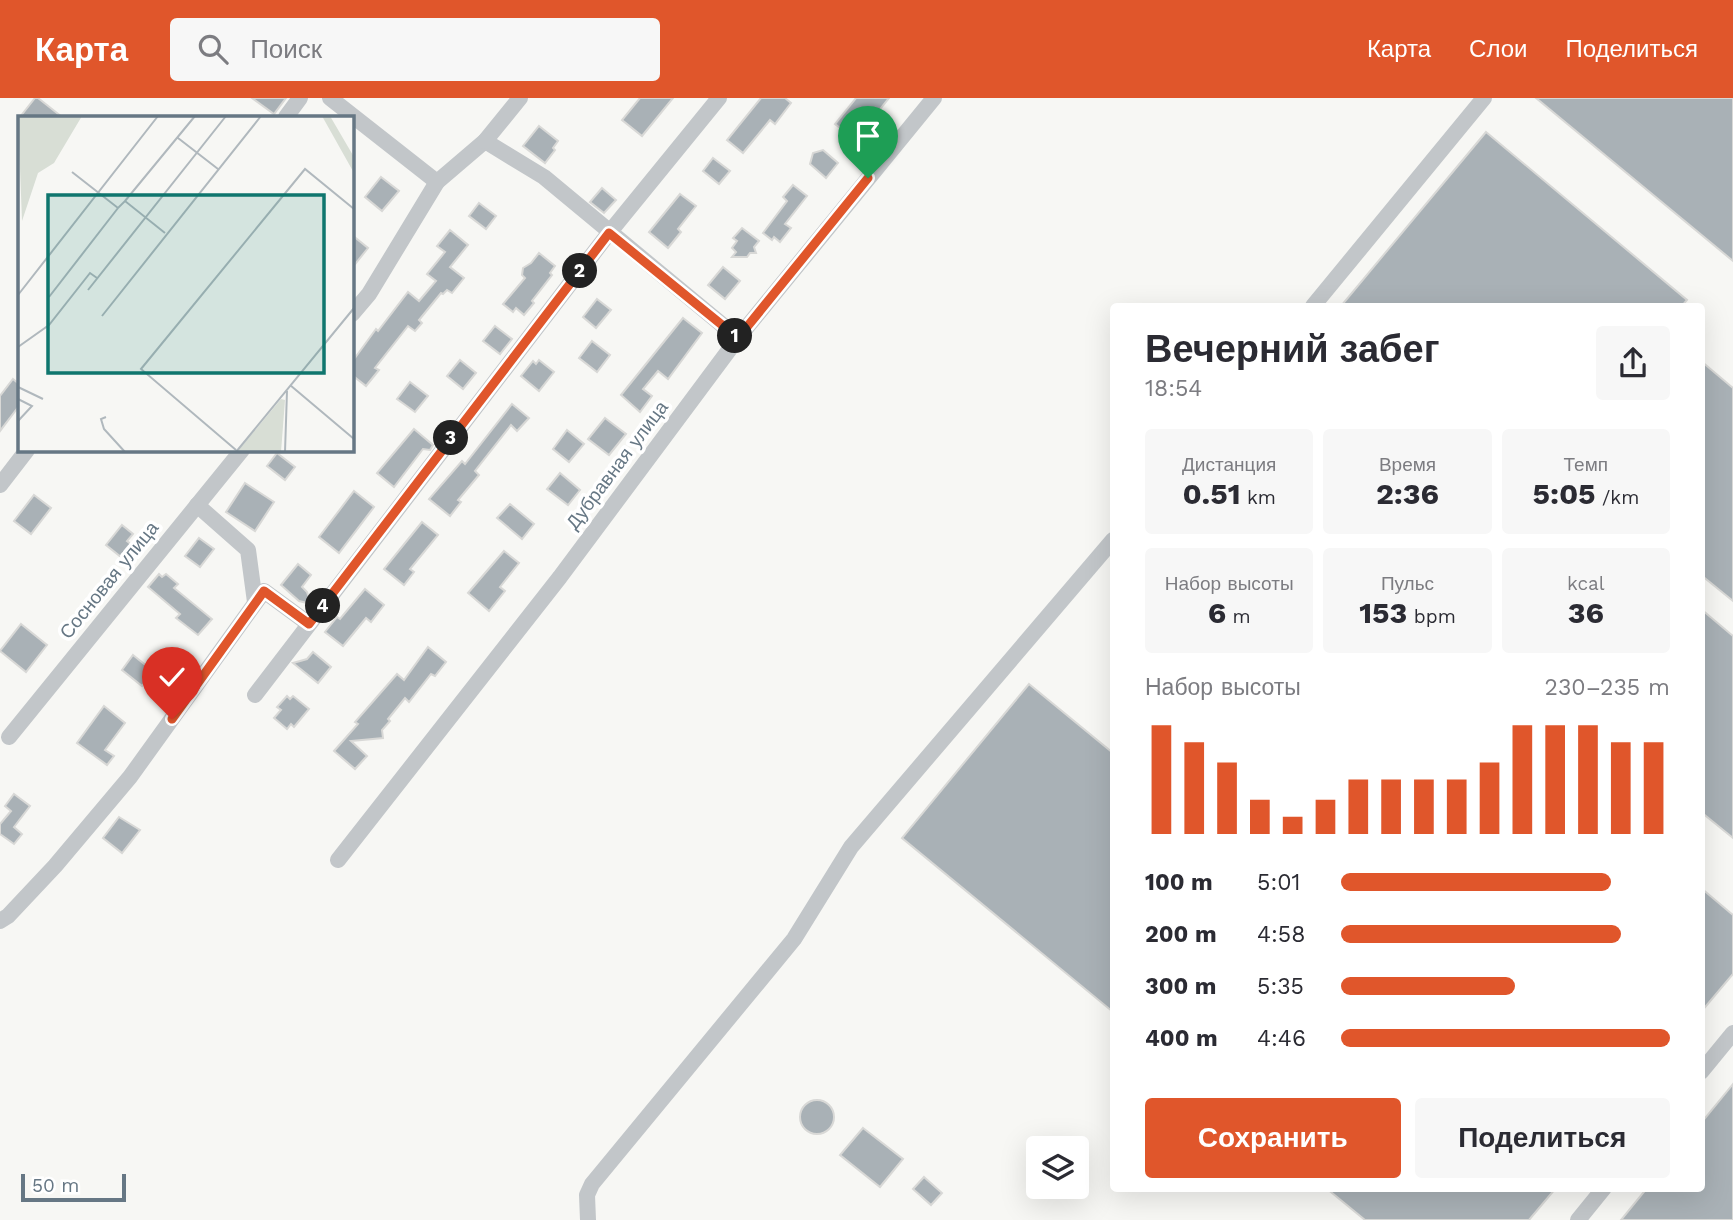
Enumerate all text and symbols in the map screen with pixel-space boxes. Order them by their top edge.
search box [170,18,660,81]
text: Карта [35,30,128,69]
icon: search [194,30,232,68]
text: Поиск [250,34,322,64]
text: Карта [1367,35,1431,63]
text: Слои [1469,35,1527,63]
text: Поделиться [1565,35,1698,63]
pin [838,106,898,178]
inset map [18,116,354,452]
icon: arrive [849,117,887,155]
pin: 2 [562,254,598,288]
text: 2 [574,259,585,282]
pin: 1 [718,318,752,354]
text: 1 [730,324,739,347]
button: share [1596,326,1670,400]
text: Вечерний забег [1145,327,1440,371]
text: 18:54 [1145,375,1202,402]
street label: Дубравная улица [561,396,673,534]
pin: 3 [434,420,468,456]
text: 3 [445,426,456,449]
text: Дистанция [1182,453,1276,476]
text: Время [1379,453,1436,476]
text: Темп [1564,453,1608,476]
text: 0.51 [1182,476,1241,511]
text: 2:36 [1376,476,1439,511]
text: 5:05 [1532,476,1596,511]
text: km [1241,486,1276,509]
text: /km [1596,486,1639,509]
street label: Сосновая улица [55,516,164,643]
text: Набор высоты [1165,572,1294,595]
text: Пульс [1381,572,1434,595]
text: kcal [1567,572,1605,595]
pin: 4 [306,588,340,624]
text: 4 [316,594,329,617]
text: 6 [1208,595,1226,630]
text: 153 [1359,595,1407,630]
text: 36 [1568,595,1604,630]
text: m [1226,605,1251,628]
text: bpm [1407,605,1456,628]
pin [142,647,202,719]
icon: check [153,658,191,696]
text: Набор высоты [1145,674,1301,701]
text: 230–235 m [1545,674,1670,701]
text: 100 m [1145,869,1213,896]
text: 5:01 [1257,869,1300,896]
text: 200 m [1145,921,1217,948]
text: 4:58 [1257,921,1305,948]
text: 300 m [1145,973,1216,1000]
text: 5:35 [1257,973,1304,1000]
text: 400 m [1145,1025,1218,1052]
text: 4:46 [1257,1025,1306,1052]
button: Сохранить [1145,1098,1401,1178]
button: Поделиться [1415,1098,1670,1178]
map controls [1026,1136,1089,1199]
button: layers [1026,1136,1089,1199]
scale bar [21,1171,126,1203]
text: 50 m [32,1174,79,1197]

